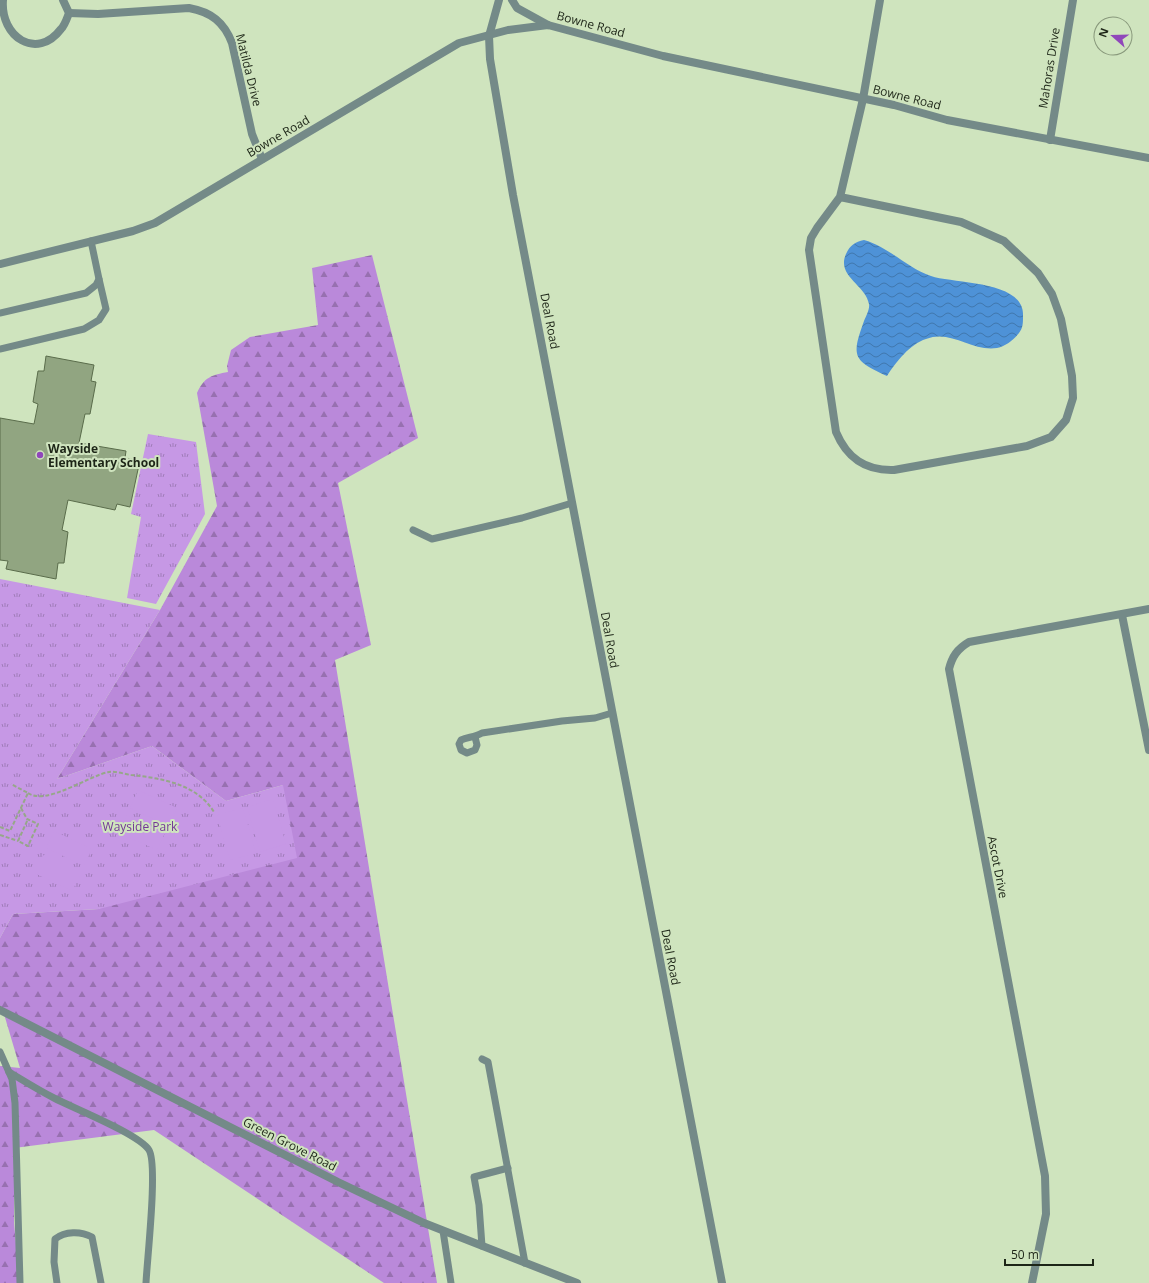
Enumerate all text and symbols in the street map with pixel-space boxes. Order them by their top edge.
street label: Bowne Road [555,7,627,41]
north arrow [1093,16,1133,56]
street label: Mahoras Drive [1034,26,1064,110]
text: N [1095,26,1112,39]
street label: Matilda Drive [232,32,266,108]
street label: Bowne Road [871,80,943,114]
street label: Bowne Road [243,111,313,161]
street label: Deal Road [536,291,564,351]
place label: Wayside Elementary School [48,440,159,471]
marker: Wayside Elementary School [35,450,45,460]
street label: Deal Road [597,611,623,669]
park label: Wayside Park [103,818,178,835]
street label: Ascot Drive [984,834,1012,900]
street label: Deal Road [657,927,685,987]
street label: Green Grove Road [240,1113,340,1175]
scale bar [1005,1241,1093,1267]
text: 50 m [1011,1246,1039,1263]

